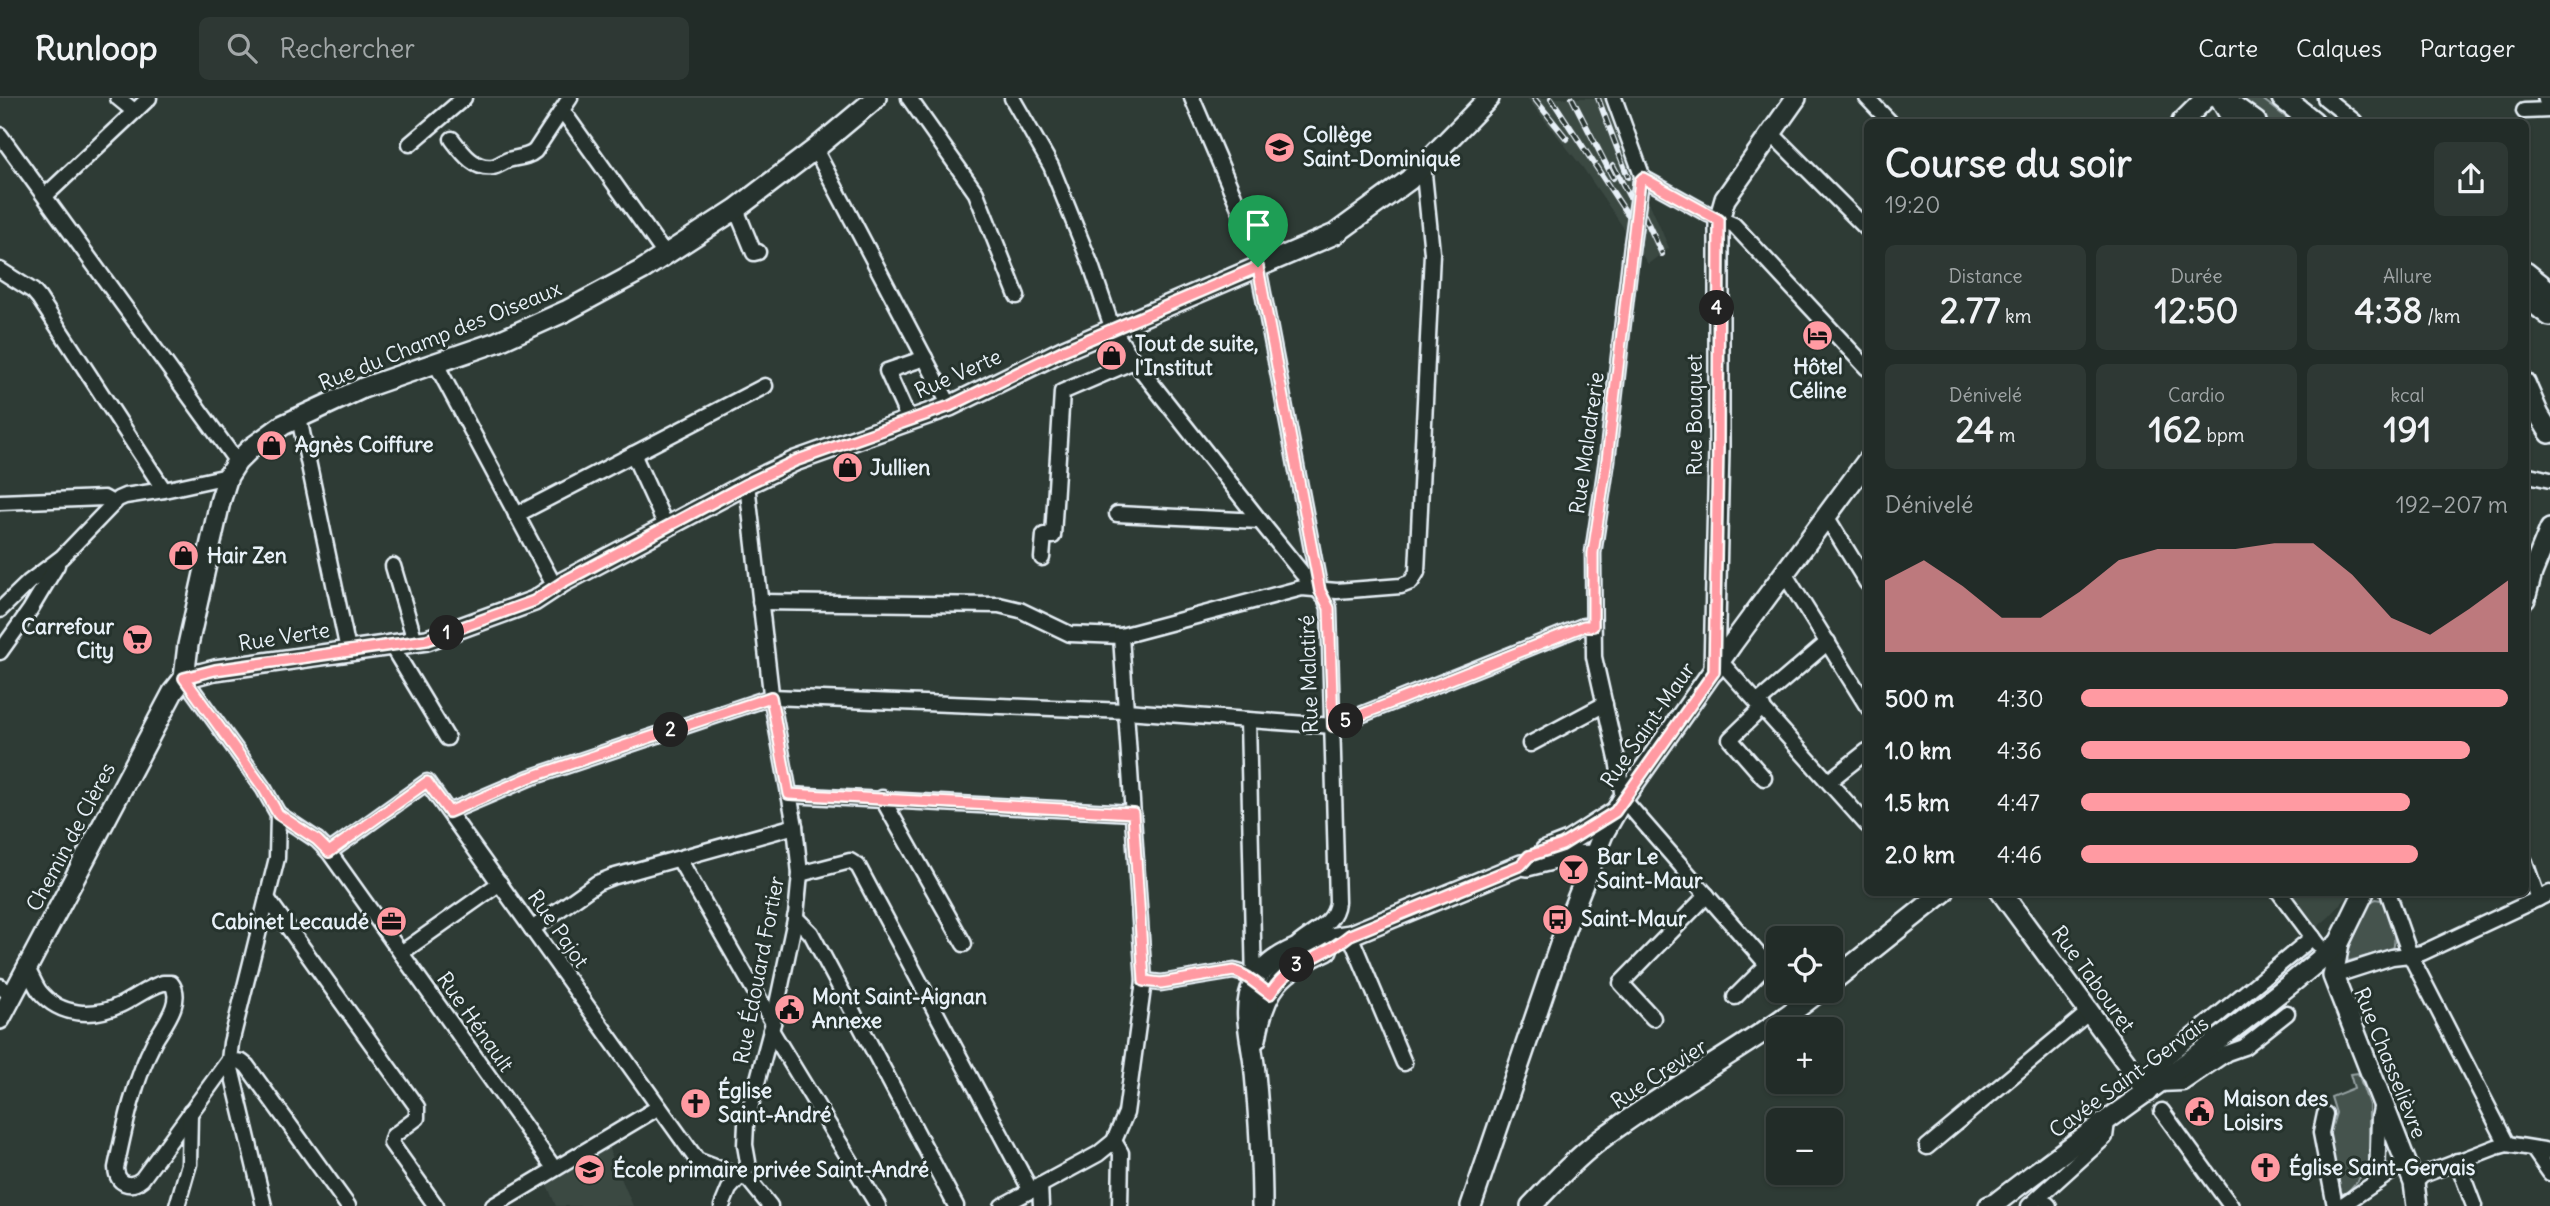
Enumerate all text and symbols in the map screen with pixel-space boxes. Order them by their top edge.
search box [199,17,689,80]
text: Runloop [35,27,157,69]
icon: search [223,29,261,67]
text: Rechercher [279,32,415,65]
text: Carte [2198,33,2258,63]
text: Calques [2296,33,2382,63]
text: Partager [2420,33,2515,63]
place label: Collège Saint-Dominique [1303,121,1461,172]
school or university icon: Collège Saint-Dominique [1263,130,1297,164]
text: Course du soir [1885,140,2132,187]
button: share [2434,142,2508,216]
text: 19:20 [1885,190,1940,219]
pin [1228,195,1288,267]
icon: arrive [1239,206,1277,244]
text: Distance [1948,264,2023,288]
text: Durée [2170,264,2223,288]
text: Allure [2383,264,2432,288]
street label: Rue du Champ des Oiseaux [315,274,565,397]
text: 2.77 [1940,288,2000,332]
text: 12:50 [2154,288,2239,332]
text: 4:38 [2355,288,2423,332]
pin: 4 [1700,290,1734,326]
text: 4 [1711,295,1722,319]
text: km [2000,304,2031,328]
text: /km [2423,304,2460,328]
hotel icon: Hôtel Céline [1801,318,1835,352]
place label: Tout de suite, l'Institut [1135,330,1258,381]
shop icon: Tout de suite, l'Institut [1095,339,1129,373]
street label: Rue Verte [910,342,1005,405]
place label: Hôtel Céline [1789,353,1847,404]
street label: Rue Bouquet [1681,354,1708,476]
street label: Rue Maladrerie [1563,370,1610,516]
text: Dénivelé [1949,383,2022,407]
text: Cardio [2168,383,2225,407]
text: kcal [2390,383,2425,407]
text: 24 [1955,407,1994,451]
text: 162 [2149,407,2202,451]
text: 191 [2384,407,2431,451]
text: m [1994,423,2016,447]
text: bpm [2202,423,2244,447]
shop icon: Agnès Coiffure [255,428,289,462]
place label: Agnès Coiffure [295,431,434,458]
shop icon: Jullien [830,451,864,485]
place label: Jullien [870,454,931,481]
text: Dénivelé [1885,490,1973,519]
text: 192–207 m [2396,490,2508,519]
shop icon: Hair Zen [167,539,201,573]
place label: Hair Zen [207,542,287,569]
place label: Carrefour City [21,613,114,664]
street label: Rue Malatiré [1293,614,1324,734]
street label: Rue Verte [236,616,332,657]
pin: 1 [430,616,464,650]
text: 1 [443,620,450,644]
supermarket icon: Carrefour City [120,622,154,656]
street label: Rue Saint-Maur [1594,656,1701,793]
text: 500 m [1885,684,1954,713]
text: 4:30 [1997,684,2044,713]
pin: 5 [1328,704,1364,738]
text: 5 [1340,708,1351,732]
pin: 2 [654,712,688,748]
text: 2 [665,717,676,741]
text: 1.0 km [1885,736,1951,765]
text: 4:36 [1997,736,2042,765]
street label: Chemin de Clères [20,758,121,916]
text: 1.5 km [1885,788,1950,817]
text: 4:47 [1997,788,2040,817]
text: 2.0 km [1885,840,1955,869]
text: 4:46 [1997,840,2042,869]
place label: Bar Le Saint-Maur [1597,843,1703,894]
bar icon: Bar Le Saint-Maur [1557,852,1591,886]
street label: Rue Édouard Fortier [727,873,790,1066]
street label: Rue Pajot [522,884,595,973]
bus stop icon: Saint-Maur [1541,902,1575,936]
office icon: Cabinet Lecaudé [375,905,409,939]
place label: Saint-Maur [1581,905,1687,932]
place label: Cabinet Lecaudé [211,908,369,935]
street label: Rue Tabouret [2046,920,2141,1037]
map controls [1766,926,1843,1185]
button: locate [1766,926,1843,1003]
pin: 3 [1280,948,1314,982]
text: 3 [1291,952,1302,976]
street label: Rue Hénault [431,966,520,1077]
place label: Mont Saint-Aignan Annexe [812,983,987,1034]
street label: Rue Chasselièvre [2348,983,2433,1142]
public building icon: Mont Saint-Aignan Annexe [772,992,806,1026]
street label: Cavée Saint-Gervais [2044,1010,2214,1144]
button: + [1766,1017,1843,1094]
street label: Rue Crevier [1605,1032,1712,1115]
place label: Église Saint-André [718,1076,831,1128]
place label: Maison des Loisirs [2223,1085,2329,1136]
church icon: Église Saint-André [678,1086,712,1120]
public building icon: Maison des Loisirs [2183,1094,2217,1128]
button: − [1766,1108,1843,1185]
church icon: Église Saint-Gervais [2249,1151,2283,1185]
school or university icon: École primaire privée Saint-André [573,1153,607,1187]
place label: Église Saint-Gervais [2289,1153,2476,1181]
place label: École primaire privée Saint-André [613,1155,929,1183]

